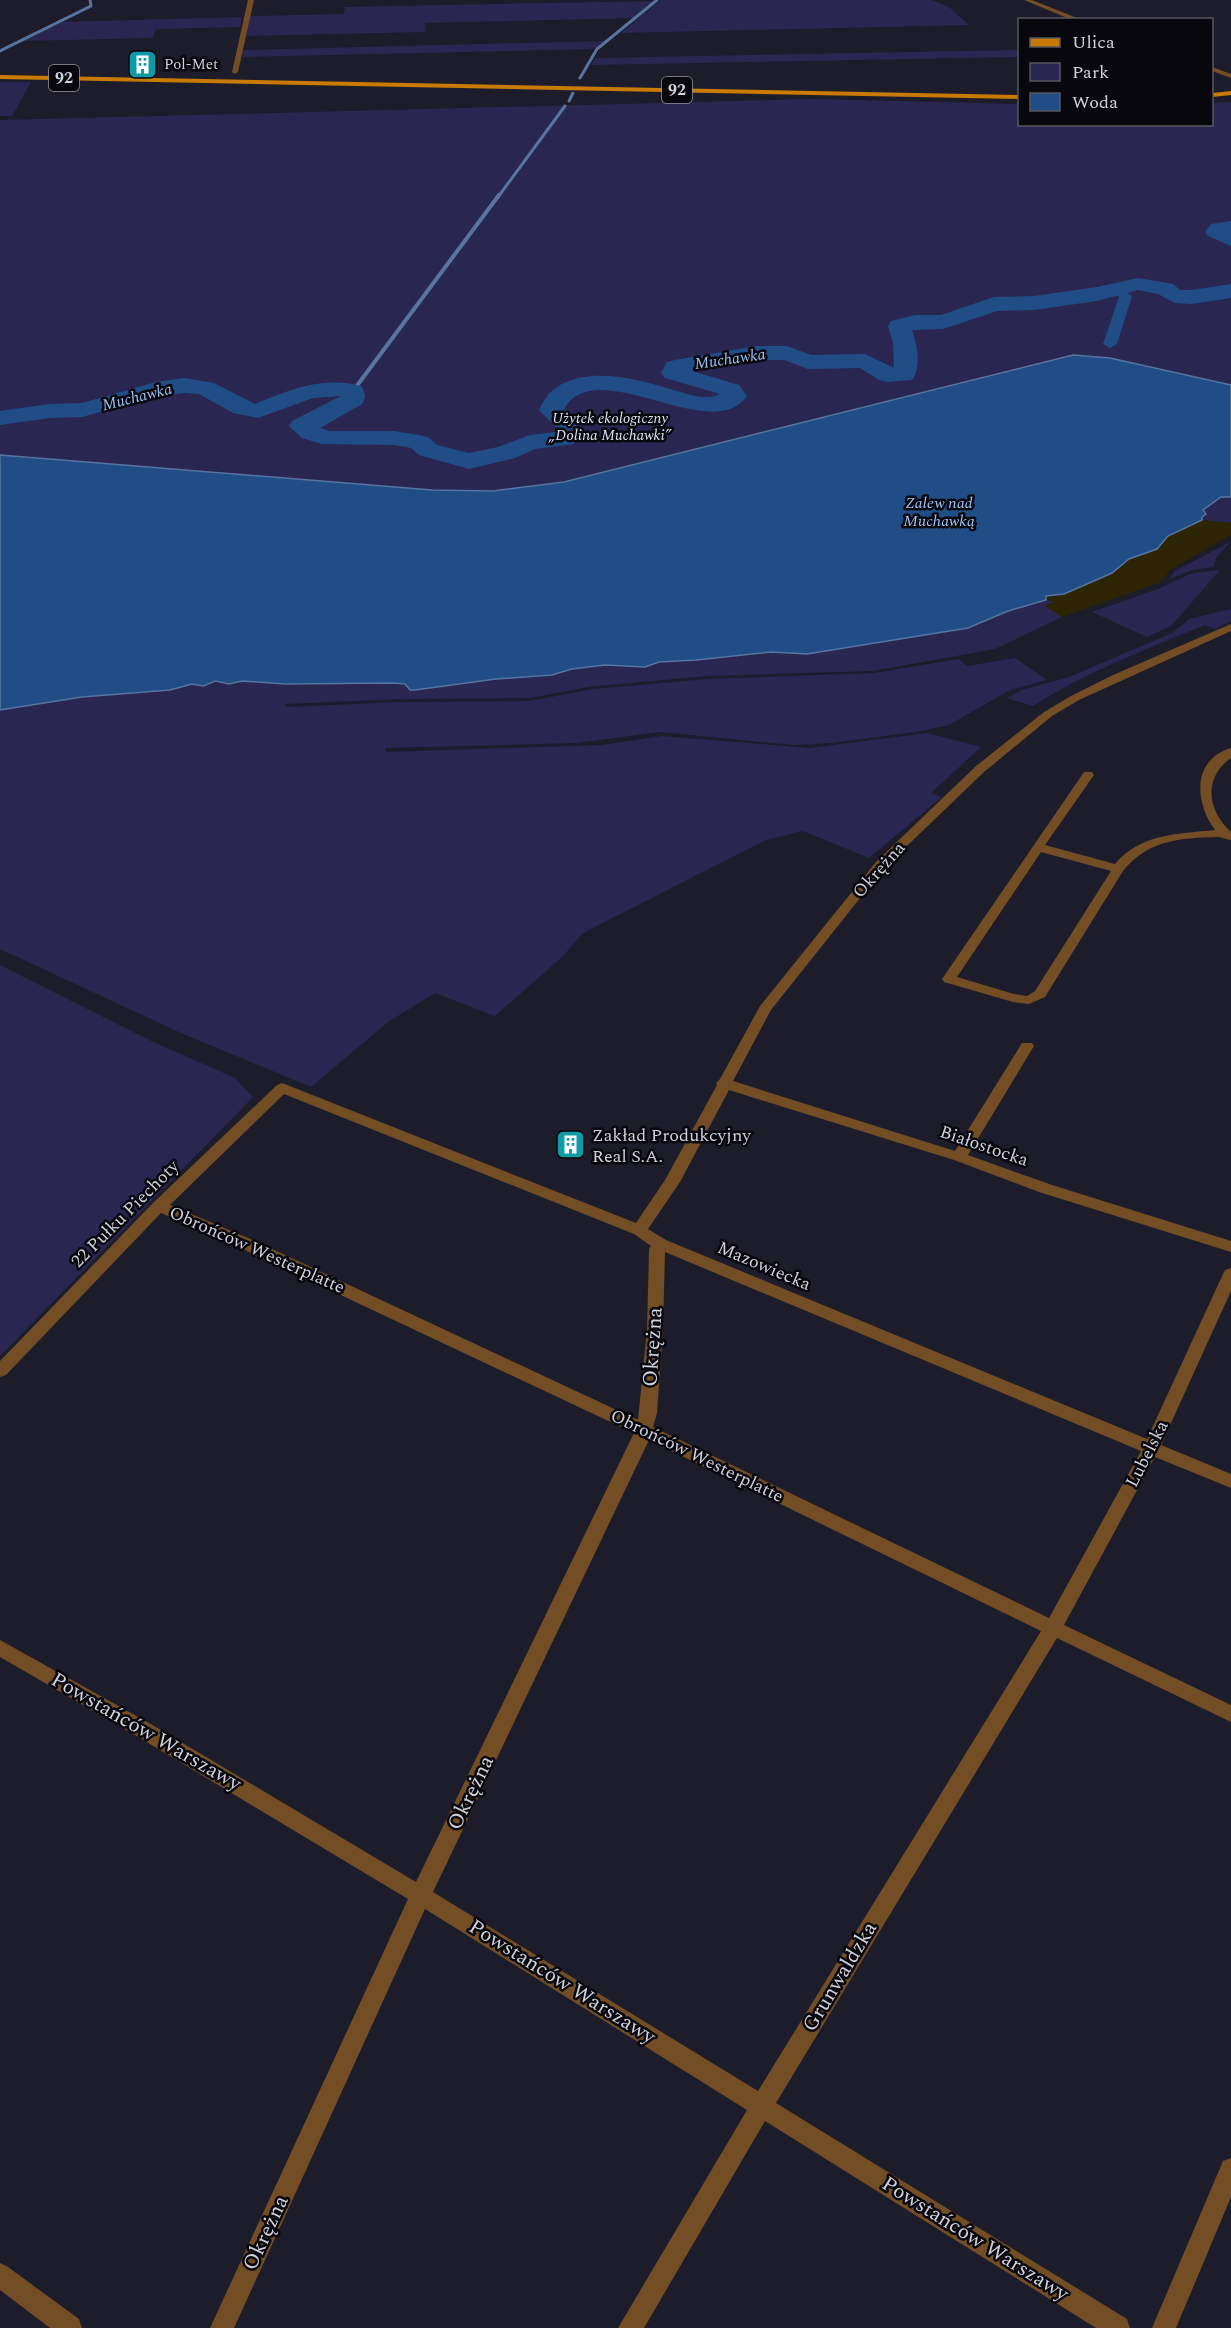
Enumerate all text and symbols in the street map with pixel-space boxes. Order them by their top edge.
legend [1018,18,1213,126]
text: Ulica [1072,29,1115,56]
building icon: Pol-Met [127,48,159,80]
place label: Pol-Met [164,53,218,76]
text: Park [1072,59,1109,86]
road number: 92 [49,65,79,91]
road number: 92 [662,77,692,103]
text: Woda [1072,89,1118,116]
water label: Muchawka [693,342,767,376]
water label: Muchawka [99,377,175,417]
park label: Użytek ekologiczny „Dolina Muchawki” [548,407,672,447]
water label: Zalew nad Muchawką [903,491,975,533]
street label: Okrężna [846,835,912,904]
street label: Białostocka [936,1118,1032,1174]
place label: Zakład Produkcyjny Real S.A. [592,1122,752,1170]
building icon: Zakład Produkcyjny Real S.A. [555,1129,587,1161]
street label: 22 Pułku Piechoty [65,1153,186,1274]
street label: Obrońców Westerplatte [165,1199,349,1301]
street label: Mazowiecka [713,1234,815,1298]
street label: Okrężna [634,1305,672,1388]
street label: Obrońców Westerplatte [606,1402,788,1510]
street label: Lubelska [1119,1416,1175,1492]
street label: Powstańców Warszawy [45,1664,248,1800]
street label: Okrężna [439,1750,503,1836]
street label: Powstańców Warszawy [462,1911,663,2053]
street label: Grunwaldzka [794,1915,886,2038]
street label: Powstańców Warszawy [875,2168,1076,2310]
street label: Okrężna [235,2189,298,2276]

